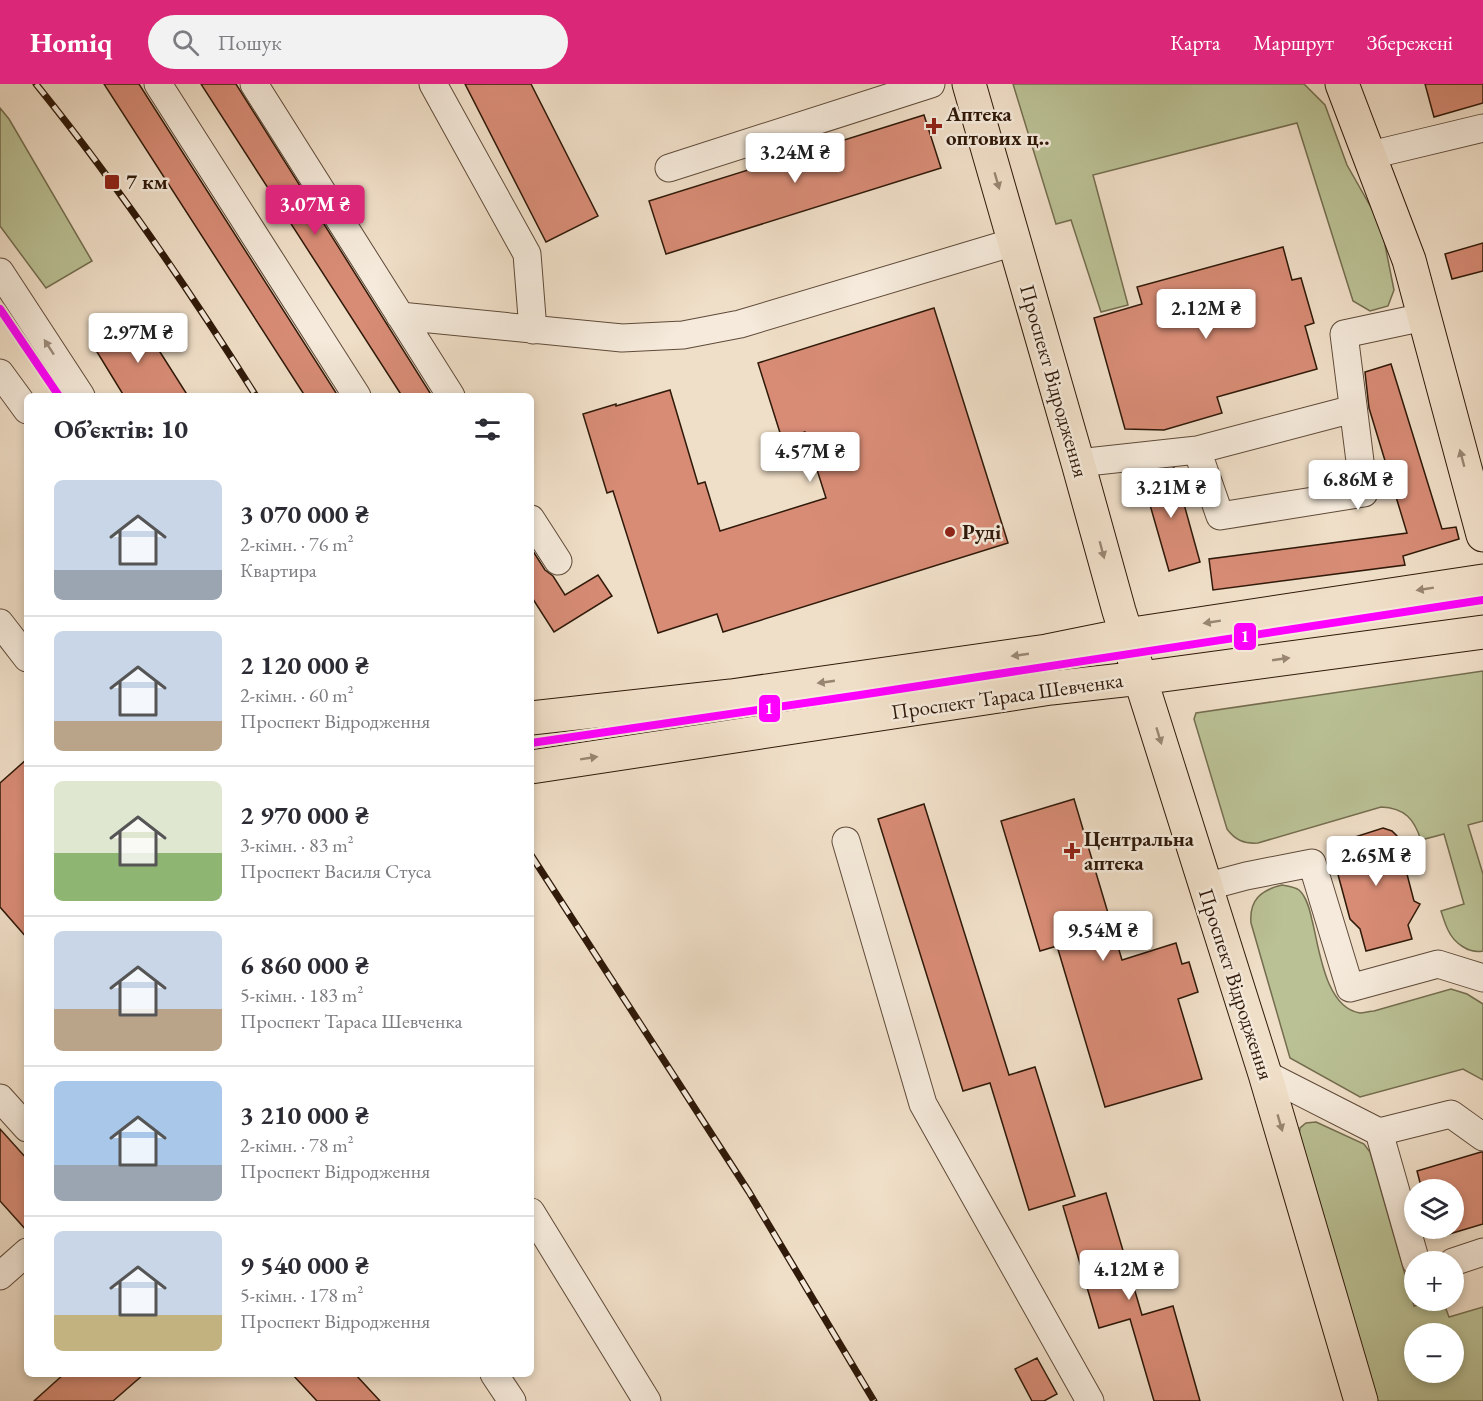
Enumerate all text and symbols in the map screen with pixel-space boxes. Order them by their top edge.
search box [148,15,568,69]
text: Homiq [30,24,112,60]
icon: search [169,26,202,59]
text: Пошук [217,28,282,57]
text: Карта [1170,29,1220,56]
text: Маршрут [1253,29,1334,56]
text: Збережені [1367,29,1453,56]
place label: Аптека оптових ц‥ [945,100,1050,151]
marker: Аптека оптових ц‥ [927,119,941,133]
pin: 3.24M ₴ [740,133,850,184]
text: 3.24M ₴ [760,139,830,165]
place label: 7 км [126,168,168,195]
one-way arrow [992,172,1002,190]
marker: 7 км [103,173,121,191]
pin: 3.07M ₴ [260,185,370,236]
text: 3.07M ₴ [280,191,350,217]
street label: Проспект Відродження [1014,281,1095,481]
pin: 2.12M ₴ [1151,289,1261,340]
text: 2.12M ₴ [1171,295,1241,321]
pin: 2.97M ₴ [83,313,193,364]
text: 2.97M ₴ [103,319,173,345]
one-way arrow [44,339,55,355]
text: Об’єктів: 10 [54,412,188,446]
icon: filters [471,413,504,446]
pin: 4.57M ₴ [755,432,865,483]
text: 4.57M ₴ [775,438,845,464]
one-way arrow [1457,449,1467,467]
pin: 6.86M ₴ [1303,460,1413,511]
text: 6.86M ₴ [1323,466,1393,492]
pin: 3.21M ₴ [1116,468,1226,519]
text: 3.21M ₴ [1136,474,1206,500]
text: 3 070 000 ₴ [240,497,369,531]
icon: home [102,504,174,576]
place label: Рудi [962,518,1001,545]
marker: Рудi [943,525,957,539]
text: 2-кімн. · 76 m² [240,531,354,557]
one-way arrow [1098,541,1107,559]
text: Квартира [240,557,317,583]
one-way arrow [1416,585,1435,594]
one-way arrow [1202,617,1221,626]
line badge: 1 [1233,622,1257,651]
text: 1 [1241,626,1249,647]
text: 2 120 000 ₴ [240,648,369,682]
one-way arrow [1010,650,1029,659]
one-way arrow [1271,654,1290,664]
icon: home [102,655,174,727]
street label: Проспект Тараса Шевченка [889,666,1125,725]
one-way arrow [817,678,836,687]
text: 2-кімн. · 60 m² [240,682,354,708]
line badge: 1 [758,694,781,723]
text: 1 [765,698,773,719]
text: Проспект Відродження [240,708,430,734]
one-way arrow [1155,727,1164,745]
one-way arrow [579,754,598,763]
text: 2 970 000 ₴ [240,798,369,832]
icon: home [102,805,174,877]
place label: Центральна аптека [1084,825,1195,876]
text: 3-кімн. · 83 m² [240,832,354,858]
pin: 2.65M ₴ [1321,836,1431,887]
text: 2.65M ₴ [1341,842,1411,868]
marker: Центральна аптека [1065,844,1079,858]
text: Проспект Василя Стуса [240,858,431,884]
street label: Проспект Відродження [1193,885,1280,1083]
pin: 9.54M ₴ [1048,911,1158,962]
text: 9.54M ₴ [1068,917,1138,943]
text: 6 860 000 ₴ [240,948,369,982]
icon: home [102,955,174,1027]
text: 5-кімн. · 183 m² [240,982,363,1008]
text: Проспект Тараса Шевченка [240,1008,463,1034]
text: 3 210 000 ₴ [240,1098,369,1132]
icon: home [102,1105,174,1177]
one-way arrow [1276,1114,1285,1132]
text: 2-кімн. · 78 m² [240,1132,354,1158]
text: Проспект Відродження [240,1158,430,1184]
map controls [1404,1179,1464,1383]
button: layers [1404,1179,1464,1239]
text: 9 540 000 ₴ [240,1248,369,1282]
pin: 4.12M ₴ [1074,1250,1184,1301]
button: + [1404,1251,1464,1311]
icon: home [102,1255,174,1327]
text: 4.12M ₴ [1094,1256,1164,1282]
text: 5-кімн. · 178 m² [240,1282,363,1308]
text: Проспект Відродження [240,1308,430,1334]
button: − [1404,1323,1464,1383]

